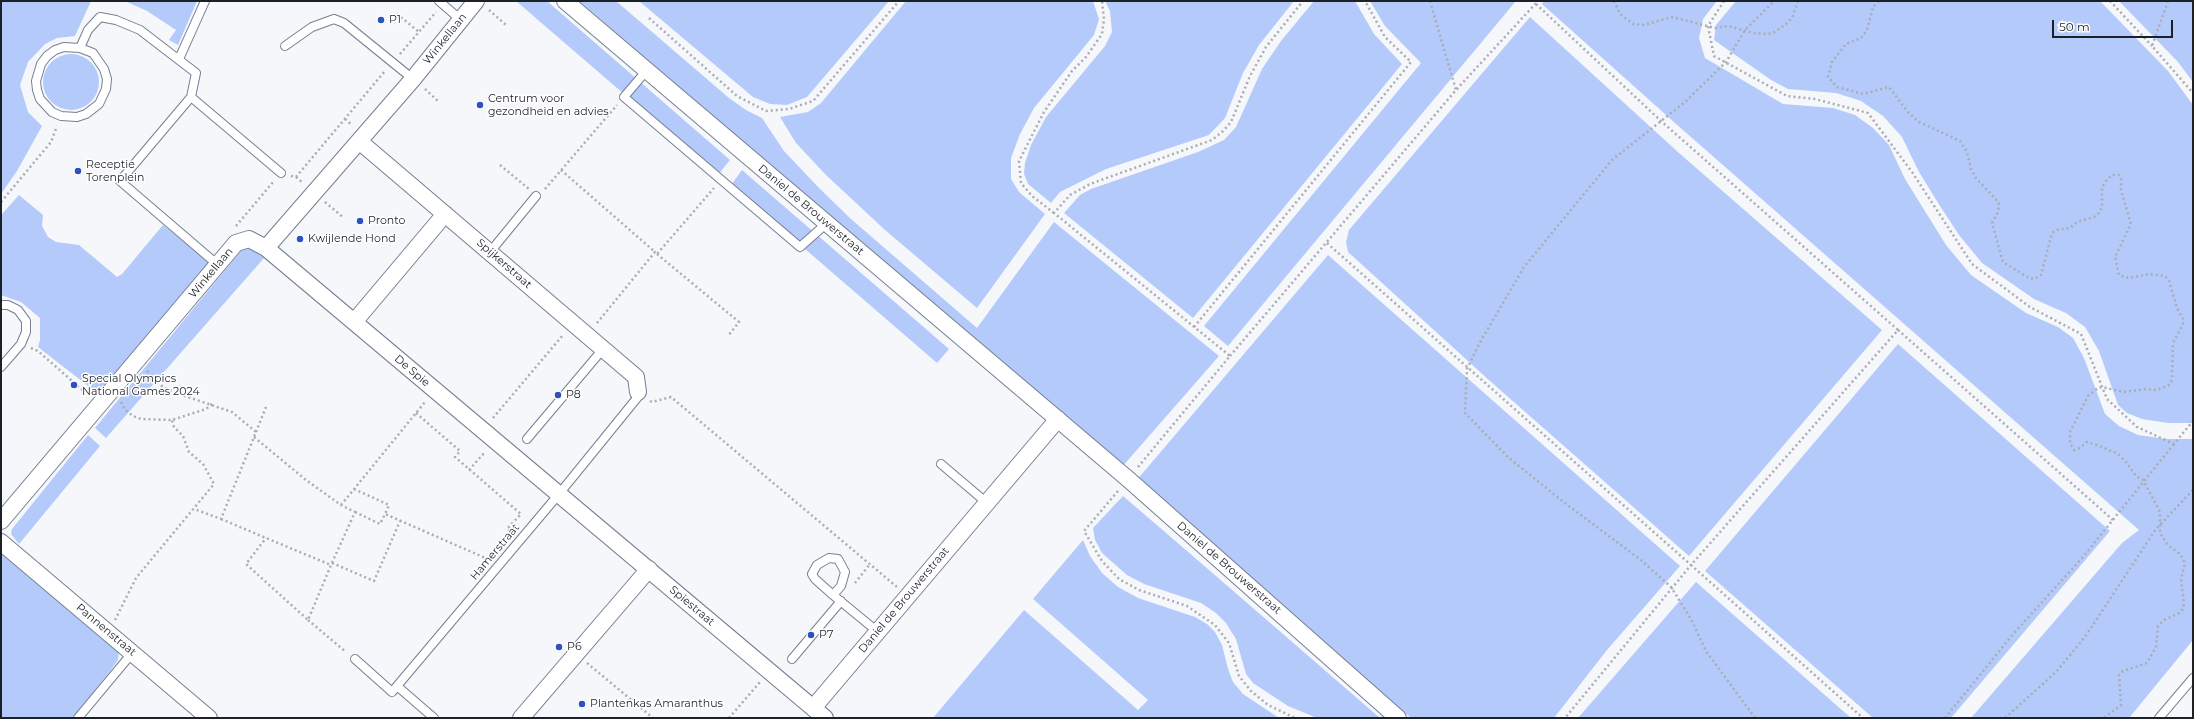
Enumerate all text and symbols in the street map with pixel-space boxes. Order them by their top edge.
street label: Winkellaan [420,11,470,67]
scale bar [2054,12,2175,38]
place label: P1 [389,13,401,27]
marker: P1 [376,15,386,25]
text: 50 m [2059,19,2090,34]
place label: Centrum voor gezondheid en advies [488,92,609,118]
marker: Centrum voor gezondheid en advies [475,100,485,110]
place label: Receptie Torenplein [86,158,144,184]
street label: Daniel de Brouwerstraat [755,162,867,258]
marker: Receptie Torenplein [73,166,83,176]
place label: Pronto [368,214,405,228]
marker: Pronto [355,216,365,226]
place label: Kwijlende Hond [308,232,396,246]
marker: Kwijlende Hond [295,234,305,244]
street label: Spijkerstraat [474,236,534,292]
street label: Winkellaan [186,245,236,301]
street label: De Spie [392,352,432,390]
place label: Special Olympics National Games 2024 [82,372,200,398]
marker: Special Olympics National Games 2024 [69,380,79,390]
place label: P8 [566,388,581,402]
marker: P8 [553,390,563,400]
street label: Daniel de Brouwerstraat [1174,519,1284,617]
street label: Hamerstraat [468,521,522,583]
street label: Daniel de Brouwerstraat [856,544,952,656]
street label: Spiestraat [667,583,717,629]
street label: Pannenstraat [73,601,139,659]
place label: P7 [819,628,833,642]
marker: P7 [806,630,816,640]
place label: P6 [567,640,582,654]
marker: P6 [554,642,564,652]
place label: Plantenkas Amaranthus [590,697,723,711]
marker: Plantenkas Amaranthus [577,699,587,709]

